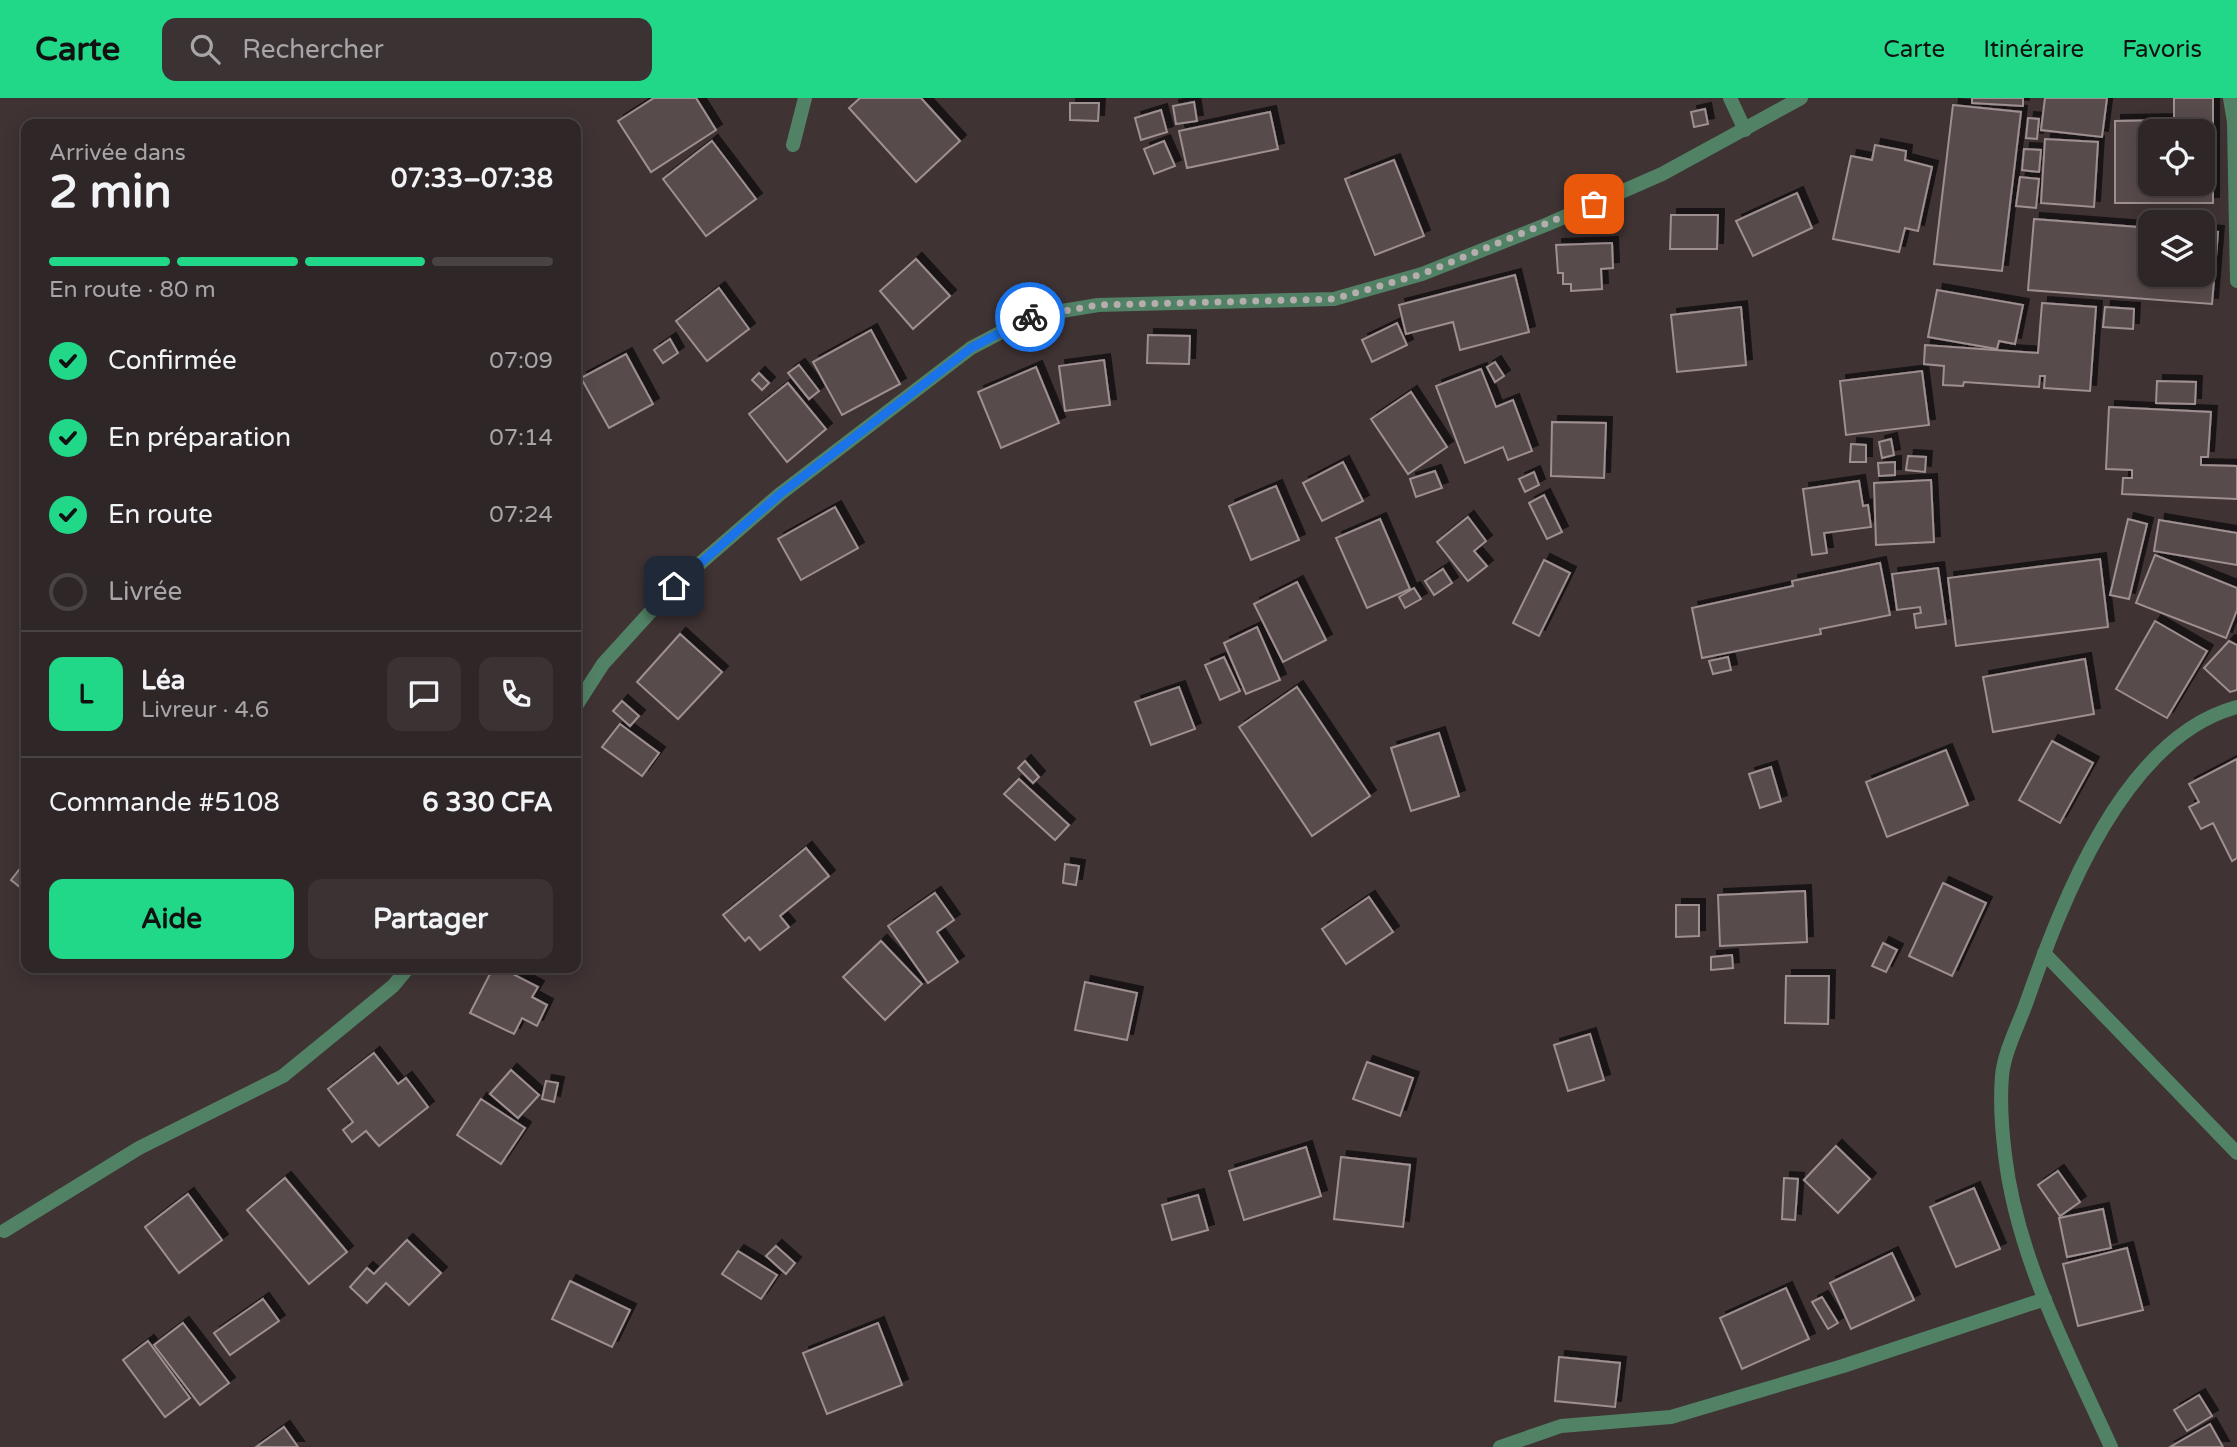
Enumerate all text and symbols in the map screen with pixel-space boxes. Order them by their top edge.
search box [162,18,652,81]
text: Carte [35,30,120,69]
icon: search [186,30,224,68]
text: Rechercher [242,34,384,65]
text: Carte [1883,35,1945,64]
text: Itinéraire [1983,35,2084,64]
text: Favoris [2122,35,2202,64]
map controls [2138,119,2215,287]
button: locate [2138,119,2215,196]
text: Arrivée dans [49,139,186,167]
text: 07:33–07:38 [391,163,553,194]
text: 2 min [49,165,172,220]
pin [1564,174,1624,234]
icon: bag [1575,185,1613,223]
button: layers [2138,210,2215,287]
text: En route · 80 m [49,276,216,304]
courier [995,282,1065,352]
icon: bike [1011,298,1049,336]
icon: check [49,342,87,380]
text: Confirmée [108,345,237,376]
text: 07:09 [489,347,553,375]
icon: check [49,419,87,457]
text: En préparation [108,422,291,453]
text: 07:14 [489,424,553,452]
icon: check [49,496,87,534]
text: En route [108,499,213,530]
text: 07:24 [489,501,553,529]
pin [644,556,704,616]
icon: home [655,567,693,605]
text: Livrée [108,576,182,607]
button: chat [387,657,461,731]
button: phone [479,657,553,731]
text: Léa [141,665,185,696]
text: L [79,679,93,710]
text: Livreur · 4.6 [141,696,269,724]
text: Commande #5108 [49,787,280,818]
text: 6 330 CFA [422,787,553,818]
button: Aide [49,879,294,959]
button: Partager [308,879,553,959]

